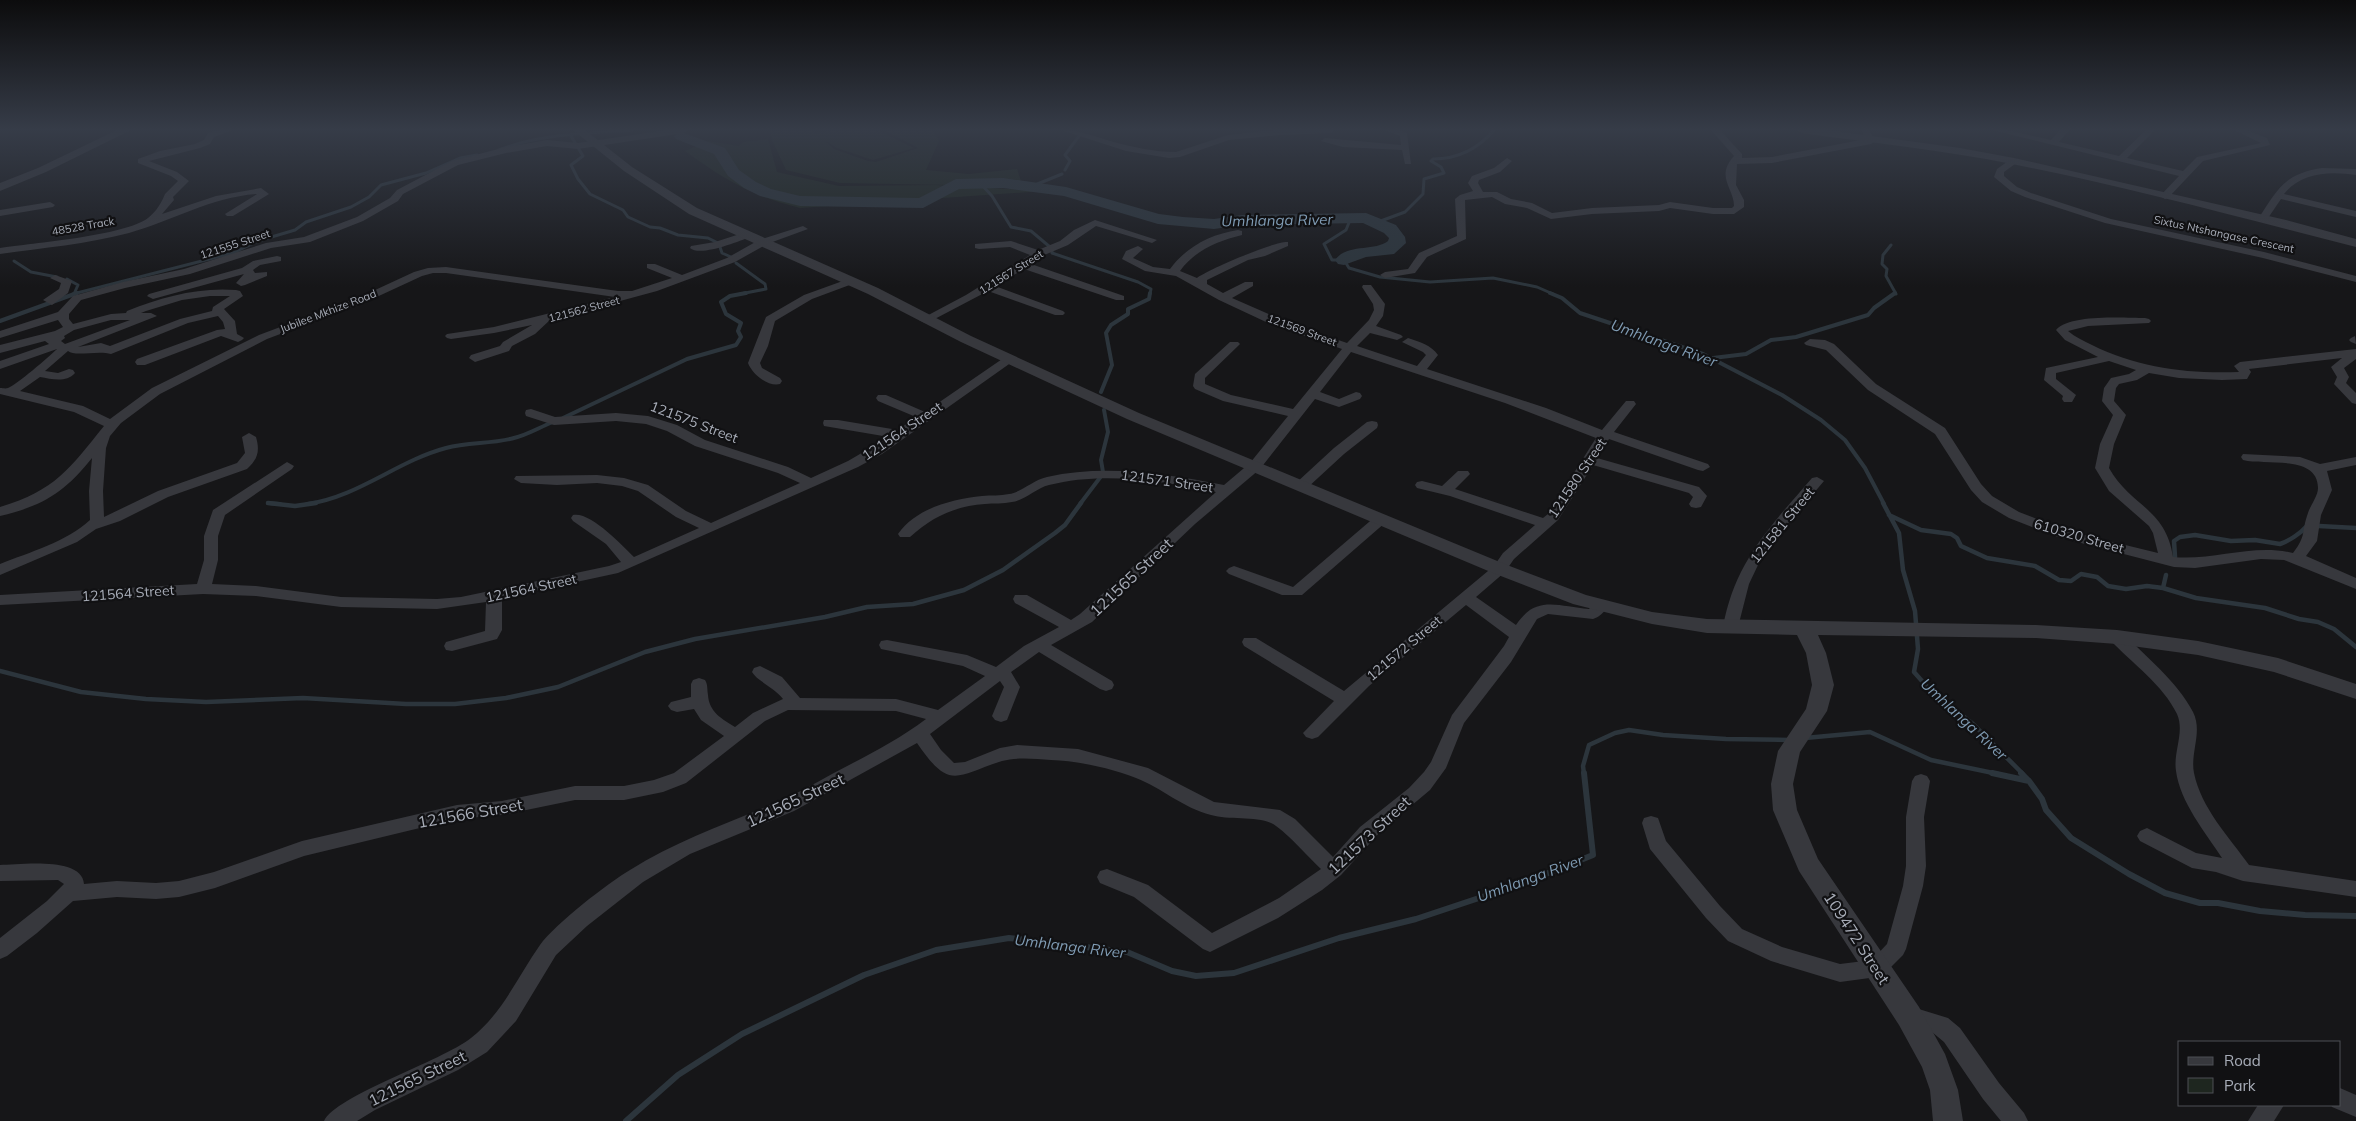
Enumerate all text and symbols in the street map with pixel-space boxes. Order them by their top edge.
water label: Umhlanga River [1221,210,1334,230]
street label: Sixtus Ntshangase Crescent [2153,212,2296,256]
street label: 48528 Track [51,214,116,238]
street label: 121555 Street [198,226,272,262]
street label: 121567 Street [976,247,1046,297]
street label: Jubilee Mkhize Road [278,286,378,336]
street label: 121562 Street [547,293,621,325]
street label: 121569 Street [1265,311,1339,349]
water label: Umhlanga River [1608,315,1720,371]
street label: 121575 Street [647,397,741,447]
street label: 121564 Street [859,398,946,464]
street label: 121580 Street [1544,434,1610,521]
street label: 121571 Street [1120,466,1214,496]
street label: 121581 Street [1746,483,1818,567]
street label: 610320 Street [2032,515,2126,557]
street label: 121565 Street [1085,533,1177,620]
street label: 121564 Street [484,570,578,606]
street label: 121564 Street [81,581,175,605]
street label: 121572 Street [1363,611,1445,685]
water label: Umhlanga River [1917,674,2012,764]
street label: 121565 Street [743,768,848,831]
street label: 121573 Street [1323,791,1415,878]
street label: 121566 Street [416,794,524,832]
water label: Umhlanga River [1474,850,1586,906]
street label: 109472 Street [1820,888,1894,988]
water label: Umhlanga River [1013,930,1127,962]
legend [2178,1041,2341,1106]
street label: 121565 Street [365,1046,469,1110]
text: Road [2224,1051,2261,1070]
text: Park [2224,1076,2256,1095]

